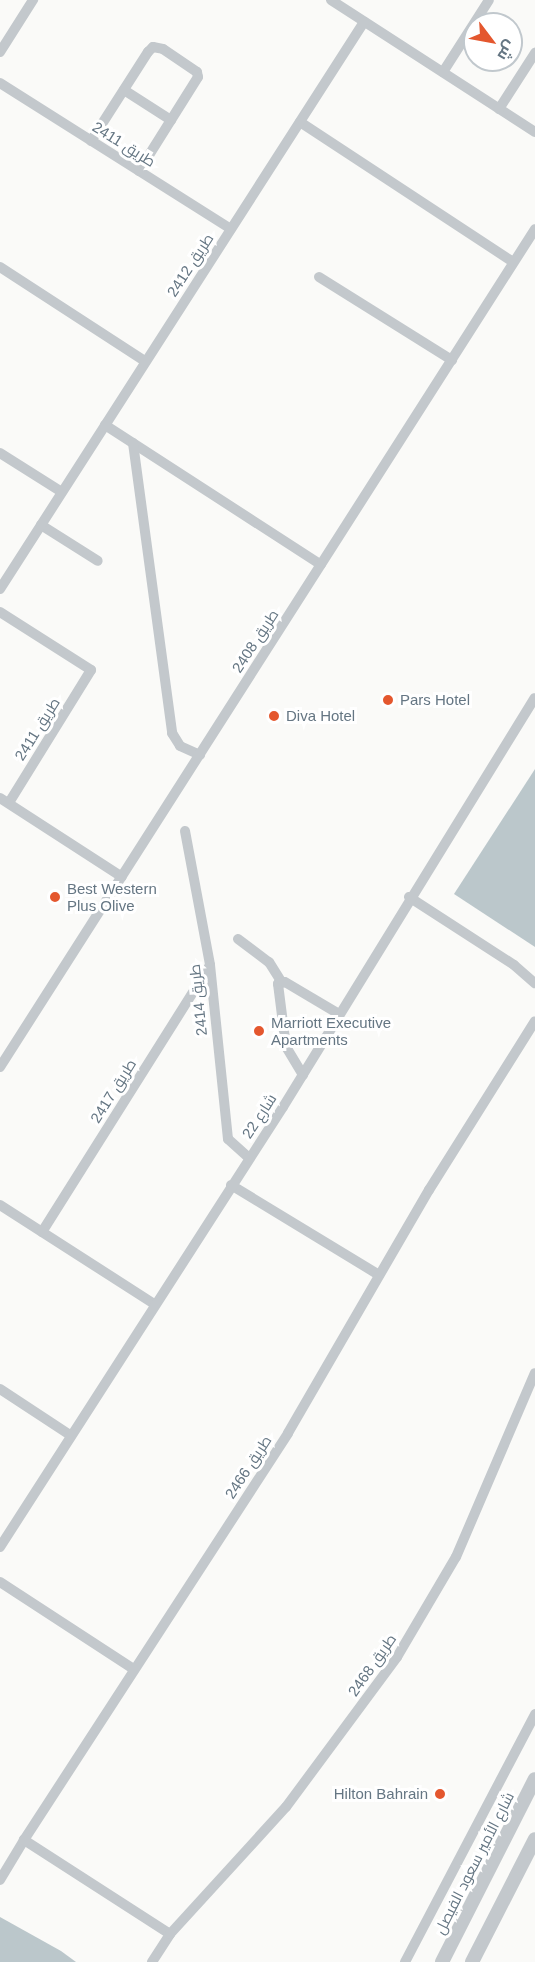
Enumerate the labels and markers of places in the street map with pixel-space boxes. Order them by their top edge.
place label: Pars Hotel [400,691,470,709]
marker: Pars Hotel [381,693,395,707]
place label: Diva Hotel [286,707,355,725]
marker: Diva Hotel [267,709,281,723]
place label: Best Western Plus Olive [67,879,157,914]
marker: Best Western Plus Olive [48,890,62,904]
place label: Marriott Executive Apartments [271,1013,391,1048]
marker: Marriott Executive Apartments [252,1024,266,1038]
place label: Hilton Bahrain [334,1785,428,1803]
marker: Hilton Bahrain [433,1787,447,1801]

